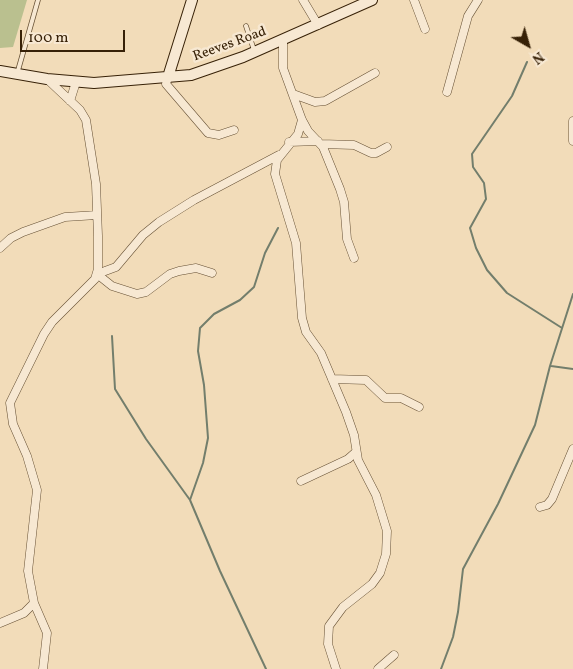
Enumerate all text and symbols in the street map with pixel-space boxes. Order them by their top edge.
scale bar [22,20,128,52]
north arrow [503,20,553,70]
street label: Reeves Road [191,24,269,66]
text: 100 m [28,28,68,49]
text: N [528,47,547,68]

